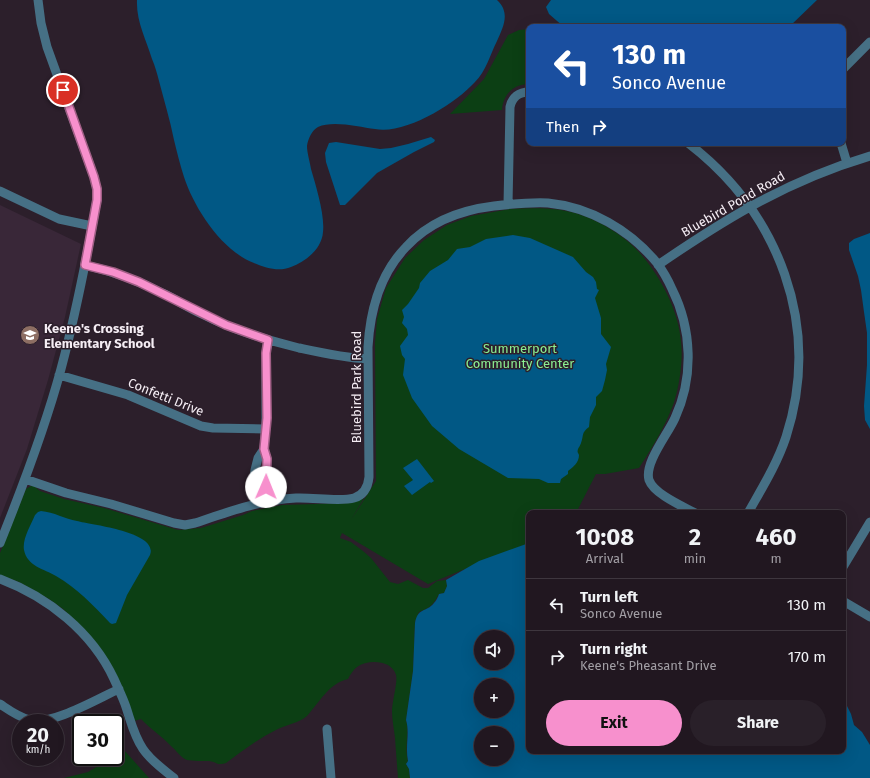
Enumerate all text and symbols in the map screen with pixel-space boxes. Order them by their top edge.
text: 130 m [612,38,686,71]
icon: left [546,40,598,92]
text: Sonco Avenue [612,72,726,94]
pin [46,73,80,107]
icon: arrive [52,79,74,101]
icon: right [588,116,610,138]
text: Then [546,118,580,136]
street label: Bluebird Pond Road [679,168,787,240]
place label: Keene's Crossing Elementary School [44,321,155,351]
school or university icon: Keene's Crossing Elementary School [19,324,41,346]
street label: Bluebird Park Road [349,331,364,443]
park label: Summerport Community Center [466,341,574,371]
street label: Confetti Drive [126,375,206,419]
position arrow [245,466,287,508]
text: 10:08 [575,523,634,551]
text: 2 [689,523,701,551]
text: 460 [755,523,797,551]
text: Arrival [586,551,624,566]
text: min [684,551,706,566]
text: m [770,551,782,566]
text: Turn left [580,588,638,606]
icon: left [546,594,568,616]
text: 130 m [787,596,826,614]
text: Sonco Avenue [580,606,662,621]
map controls [474,630,514,766]
button: sound [474,630,514,670]
text: Turn right [580,640,647,658]
icon: right [546,646,568,668]
text: 170 m [788,648,826,666]
text: Keene's Pheasant Drive [580,658,717,673]
button: + [474,678,514,718]
button: Exit [546,700,682,746]
button: Share [690,700,826,746]
speed limit sign: 30 [72,714,124,766]
text: 20 [27,723,49,747]
button: − [474,726,514,766]
text: km/h [26,744,50,756]

